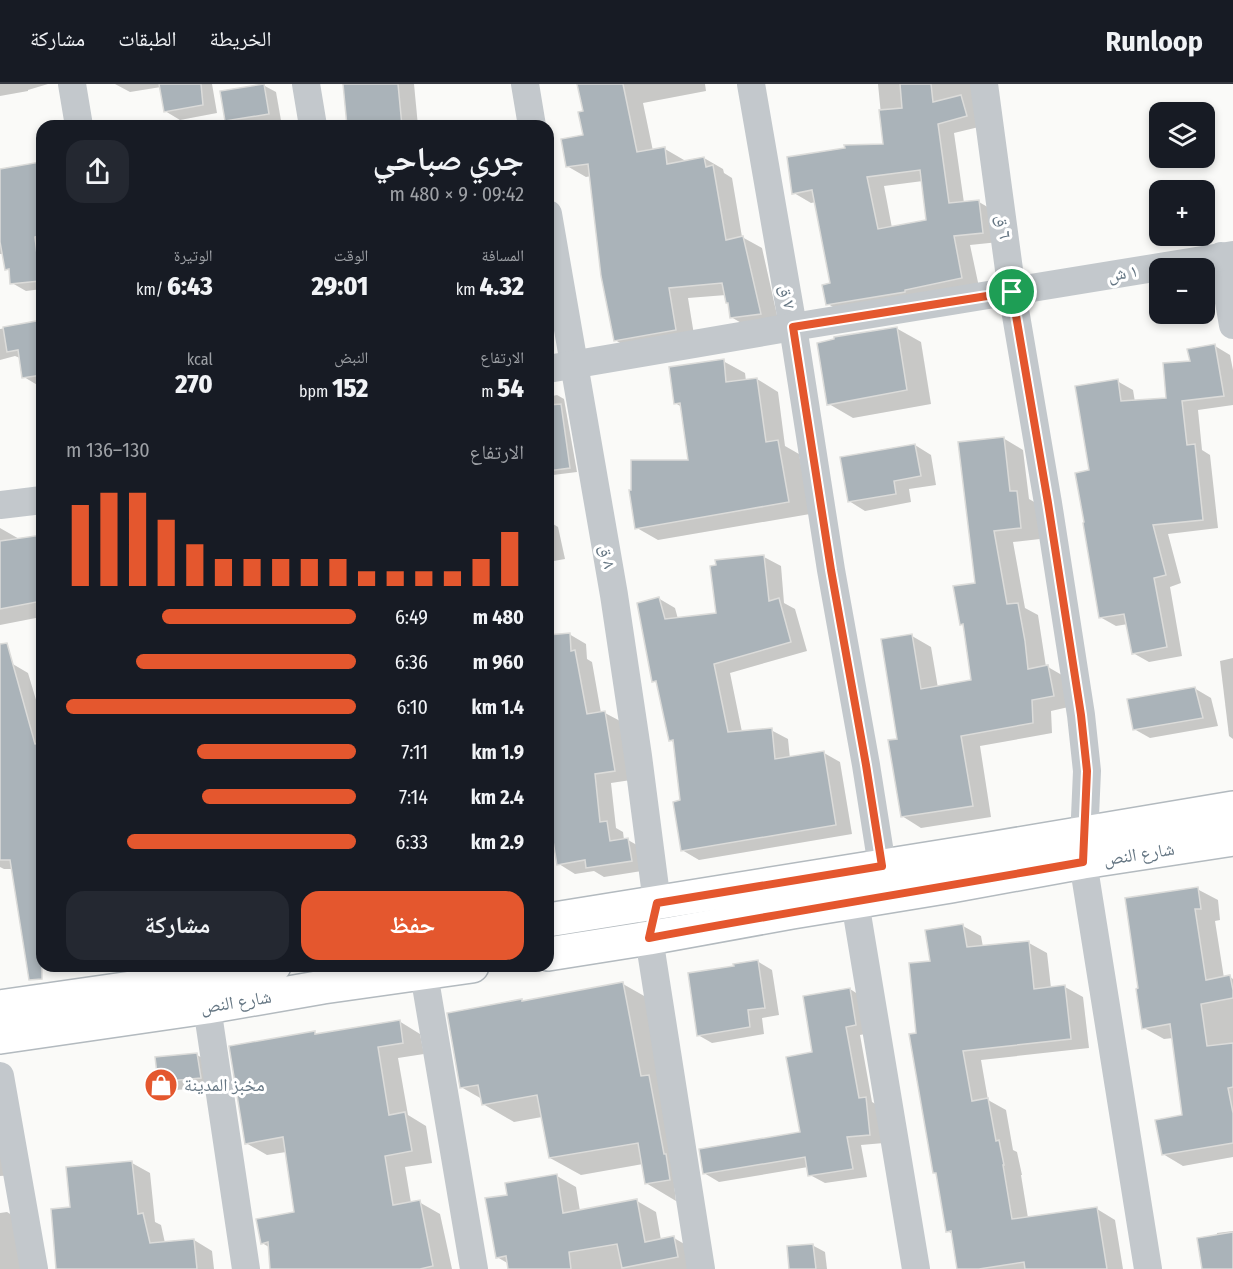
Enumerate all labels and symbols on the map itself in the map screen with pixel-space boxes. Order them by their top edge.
street label: ٦ ق [991,214,1017,240]
street label: ١ ش [1106,260,1140,286]
pin [986,266,1037,317]
street label: ٧ ق [775,283,801,311]
street label: ٨ ق [595,543,621,571]
street label: شارع النص [1102,838,1176,870]
street label: شارع النص [199,986,273,1018]
shop icon: مخبز المدينة [143,1067,179,1103]
place label: مخبز المدينة [184,1074,265,1096]

